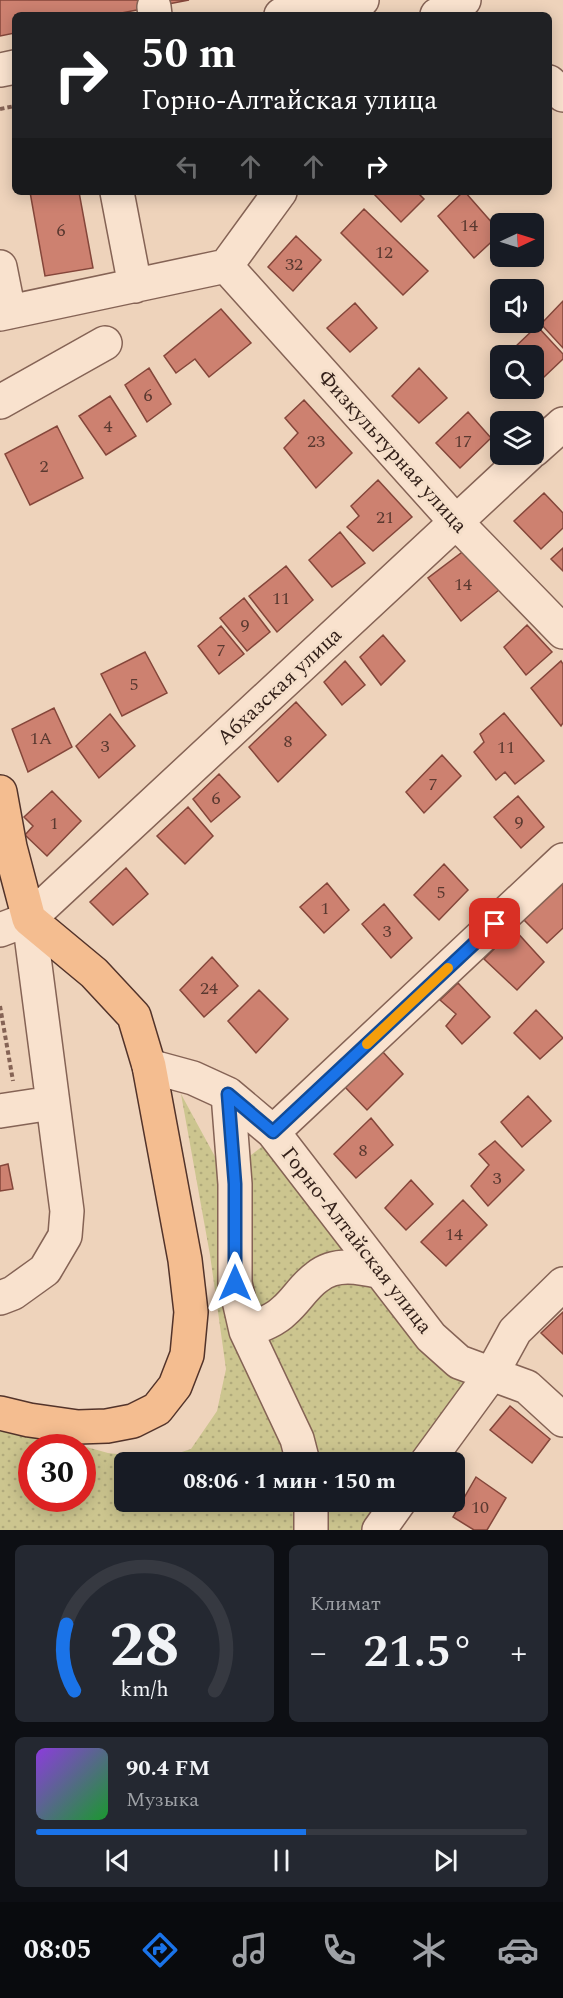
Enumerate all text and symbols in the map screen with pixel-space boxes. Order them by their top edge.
text: 50 m [141,23,236,86]
icon: right [42,36,120,114]
text: Горно-Алтайская улица [141,80,437,122]
icon: left [171,150,204,183]
icon: ahead [234,150,267,183]
icon: ahead [297,150,330,183]
icon: right [360,150,393,183]
house number: 14 [460,212,478,239]
north arrow [490,213,544,267]
map controls [490,213,544,465]
house number: 6 [57,217,66,244]
house number: 12 [375,239,393,266]
house number: 32 [285,251,303,278]
button: sound [490,279,544,333]
button: search [490,345,544,399]
street label: Физкультурная улица [310,363,475,541]
house number: 6 [144,382,153,409]
button: layers [490,411,544,465]
house number: 4 [104,413,113,440]
house number: 23 [307,428,325,455]
house number: 17 [454,428,472,455]
house number: 2 [40,453,49,480]
house number: 21 [376,504,394,531]
house number: 14 [454,571,472,598]
house number: 11 [272,585,290,612]
house number: 9 [241,612,250,639]
street label: Абхазская улица [210,620,350,753]
house number: 7 [217,637,226,664]
house number: 5 [130,671,139,698]
house number: 1А [30,725,52,752]
house number: 8 [284,728,293,755]
house number: 3 [101,733,110,760]
house number: 11 [497,734,515,761]
house number: 7 [429,771,438,798]
house number: 6 [212,785,221,812]
house number: 9 [515,809,524,836]
house number: 1 [50,810,59,837]
house number: 5 [437,879,446,906]
house number: 1 [321,895,330,922]
pin [469,898,520,949]
icon: arrive [478,907,511,940]
house number: 3 [383,918,392,945]
house number: 24 [200,975,218,1002]
house number: 8 [359,1137,368,1164]
street label: Горно-Алтайская улица [273,1140,440,1342]
house number: 3 [493,1165,502,1192]
house number: 14 [445,1221,463,1248]
position arrow [203,1251,267,1315]
speed limit sign: 30 [18,1434,96,1512]
text: 08:06 · 1 мин · 150 m [183,1465,396,1498]
house number: 10 [471,1494,489,1521]
text: Климат [310,1589,381,1619]
text: 28 [109,1599,180,1694]
text: 21.5° [363,1618,474,1687]
text: − [310,1628,327,1678]
text: + [510,1628,527,1678]
text: km/h [120,1673,169,1706]
text: 90.4 FM [126,1752,210,1785]
text: Музыка [126,1785,199,1815]
icon: previous [101,1844,134,1877]
icon: pause [265,1844,298,1877]
icon: next [429,1844,462,1877]
text: 08:05 [24,1929,92,1971]
icon: directions [139,1929,181,1971]
icon: music [229,1929,271,1971]
icon: phone [318,1929,360,1971]
icon: climate [408,1929,450,1971]
icon: car [497,1929,539,1971]

